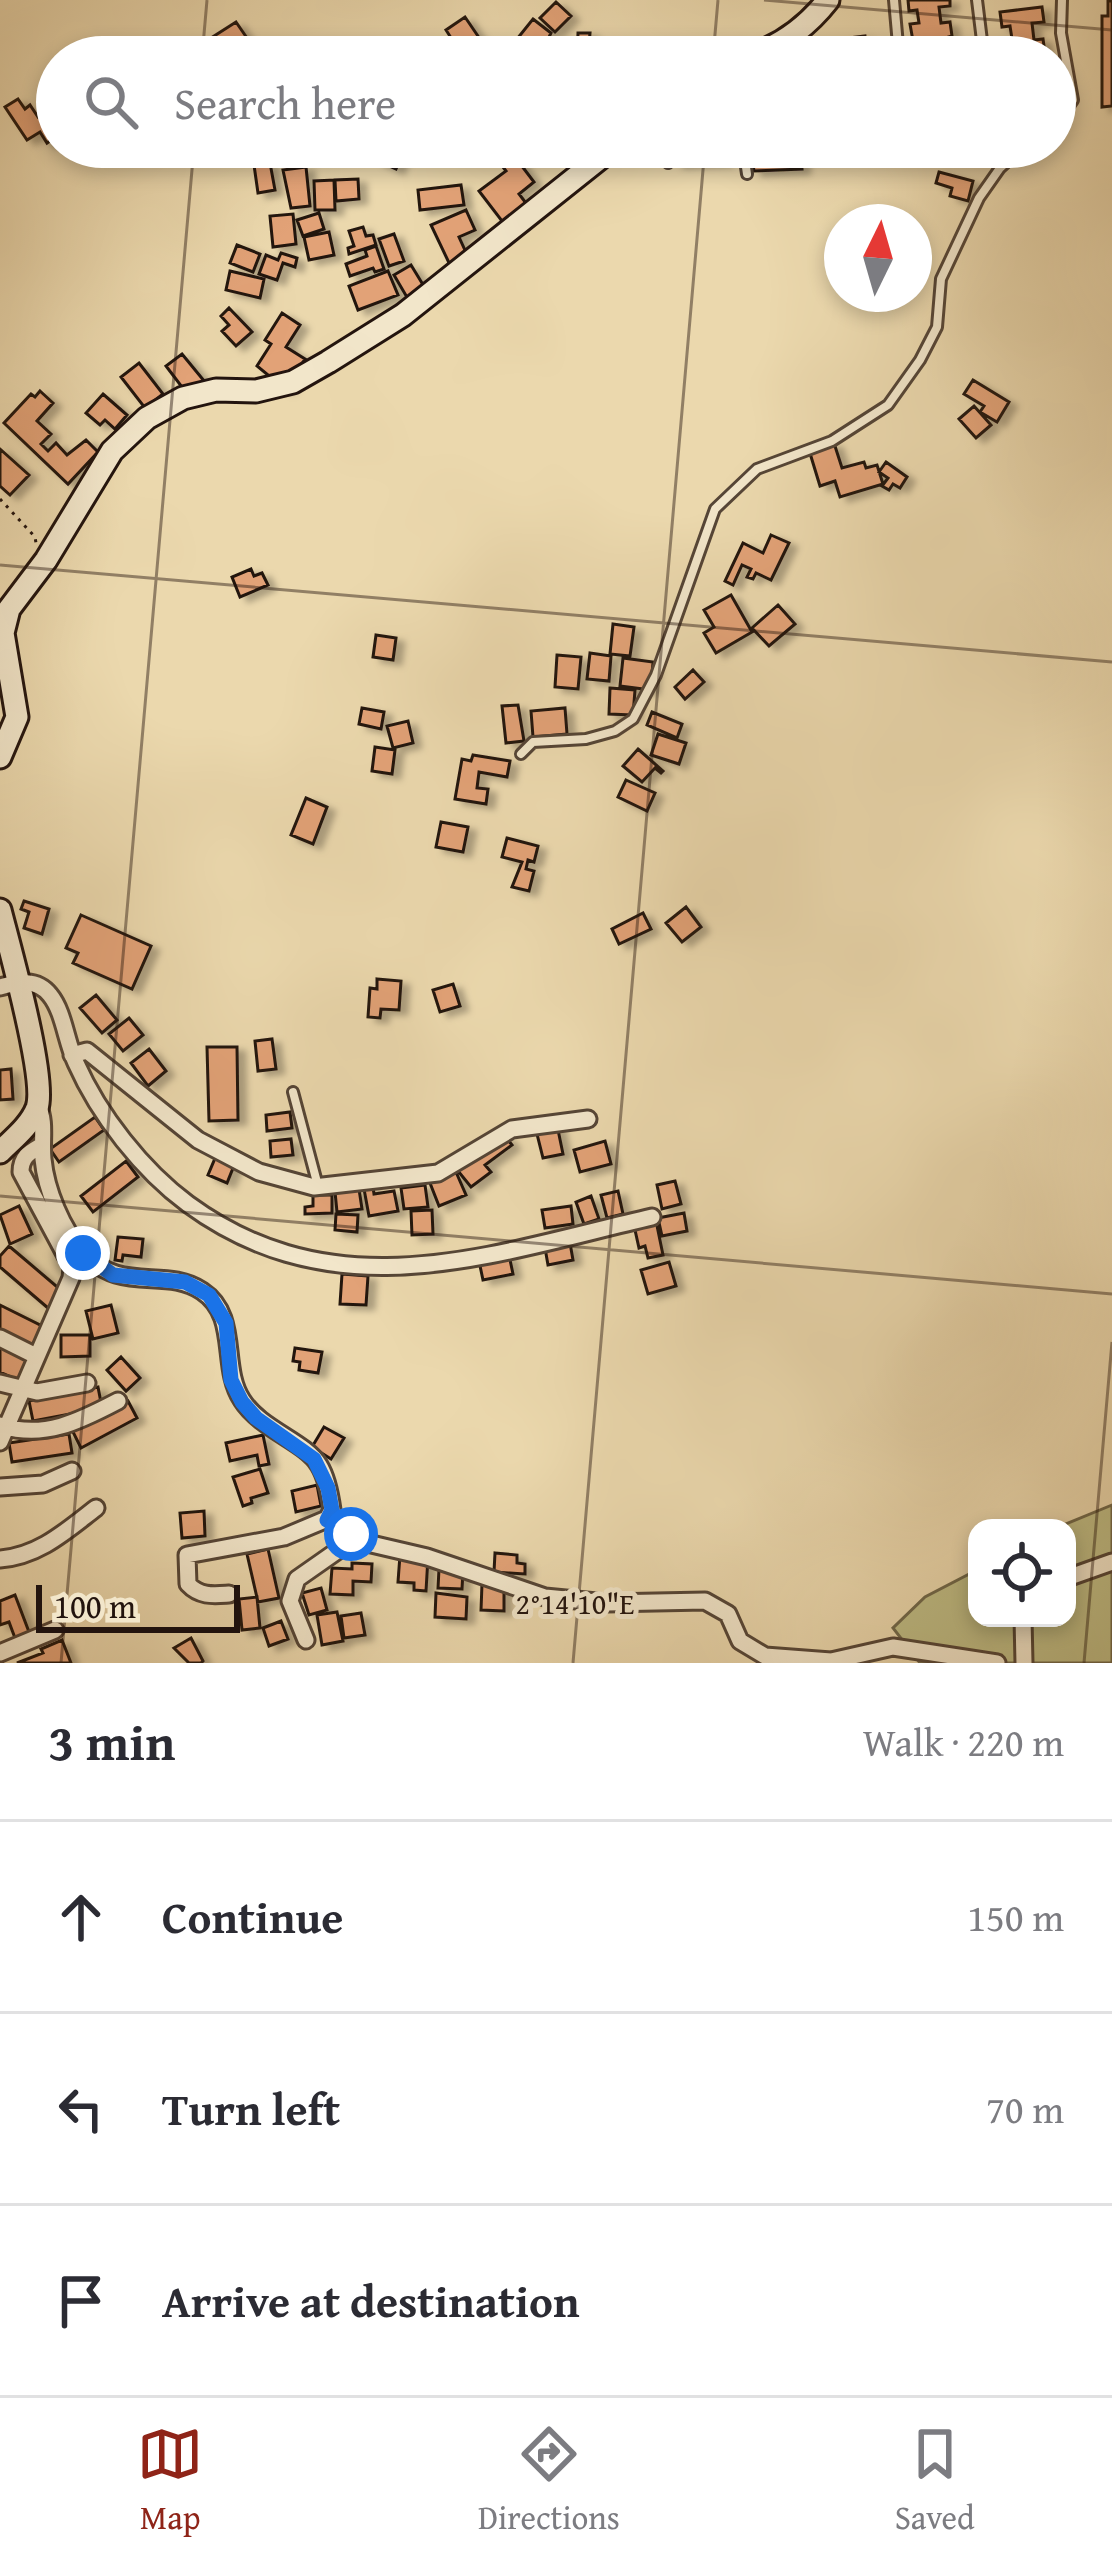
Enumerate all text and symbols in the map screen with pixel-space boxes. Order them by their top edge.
search box [36,36,1076,168]
icon: search [78,69,144,135]
text: Search here [174,70,396,135]
north arrow [824,204,932,312]
route end [56,1226,110,1280]
route start [324,1507,378,1561]
map controls [968,1519,1076,1627]
button: locate [968,1519,1076,1627]
scale bar [36,1579,240,1632]
text: 2°14'10"E [515,1581,635,1625]
text: 100 m [54,1582,136,1630]
text: 3 min [48,1704,175,1779]
text: Walk · 220 m [863,1713,1064,1770]
icon: ahead [48,1884,114,1950]
text: Continue [162,1884,343,1949]
text: 150 m [967,1888,1064,1945]
icon: left [48,2076,114,2142]
text: Turn left [162,2076,340,2141]
text: 70 m [986,2080,1064,2137]
icon: arrive [48,2268,114,2334]
text: Arrive at destination [162,2268,580,2333]
tab: Map [137,2421,203,2541]
tab: Directions [478,2421,620,2541]
tab: Saved [895,2421,975,2541]

